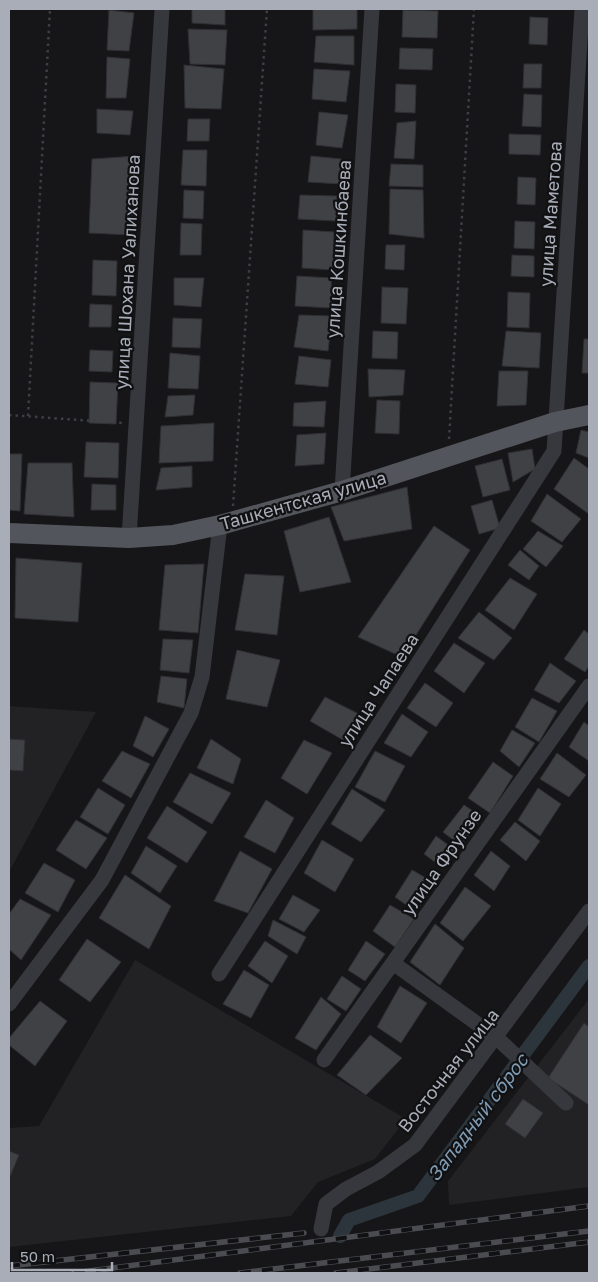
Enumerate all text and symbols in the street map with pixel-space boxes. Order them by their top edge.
street label: улица Маметова [534,140,566,288]
street label: улица Шохана Уалиханова [110,154,144,390]
street label: улица Кошкинбаева [321,159,355,339]
street label: Ташкентская улица [217,466,389,534]
street label: улица Чапаева [333,629,423,751]
street label: улица Фрунзе [396,805,486,919]
street label: Восточная улица [393,1004,503,1136]
water label: Западный сброс [422,1048,533,1185]
scale bar [12,1240,112,1272]
text: 50 m [20,1247,55,1265]

